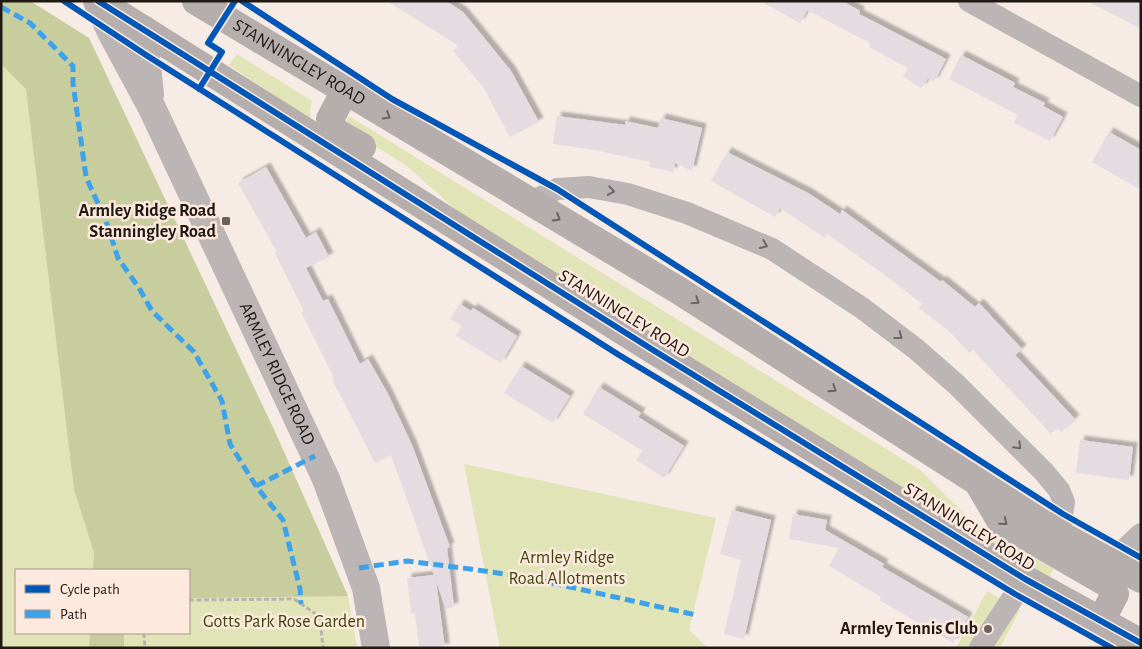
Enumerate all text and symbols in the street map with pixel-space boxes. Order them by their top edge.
street label: STANNINGLEY ROAD [230,16,368,109]
one-way arrow [382,110,391,120]
one-way arrow [607,185,616,195]
place label: Armley Ridge Road Stanningley Road [79,202,217,241]
one-way arrow [551,211,560,221]
marker: Armley Ridge Road Stanningley Road [220,215,232,227]
one-way arrow [759,239,768,249]
street label: STANNINGLEY ROAD [555,267,693,361]
one-way arrow [691,295,700,305]
street label: ARMLEY RIDGE ROAD [236,300,318,448]
one-way arrow [893,330,902,338]
one-way arrow [827,383,836,393]
one-way arrow [1012,440,1021,449]
street label: STANNINGLEY ROAD [900,480,1038,574]
one-way arrow [999,517,1008,526]
park label: Armley Ridge Road Allotments [508,549,626,588]
legend [15,569,190,634]
text: Cycle path [60,582,120,597]
text: Path [60,607,87,622]
park label: Gotts Park Rose Garden [203,613,365,631]
place label: Armley Tennis Club [840,620,978,638]
marker: Armley Tennis Club [982,623,994,635]

